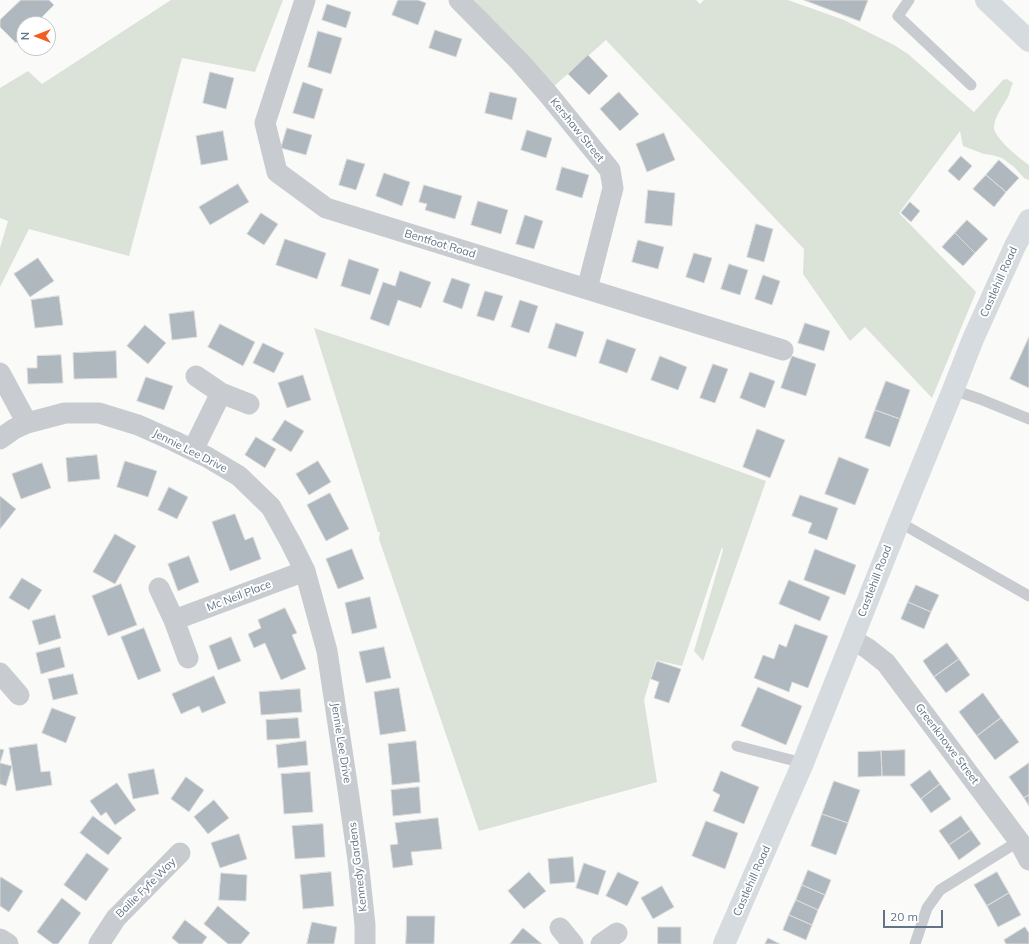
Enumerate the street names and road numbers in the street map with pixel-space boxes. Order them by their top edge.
street label: Kershaw Street [547,96,607,164]
street label: Bentfoot Road [403,227,477,261]
street label: Castlehill Road [978,245,1020,319]
street label: Jennie Lee Drive [151,427,229,475]
street label: Castlehill Road [855,543,895,619]
street label: Mc Neil Place [205,578,273,614]
street label: Greenknowe Street [912,701,982,787]
street label: Jennie Lee Drive [328,702,354,784]
street label: Kennedy Gardens [346,821,370,913]
street label: Castlehill Road [731,844,773,918]
street label: Bailie Fyfe Way [113,855,179,921]

